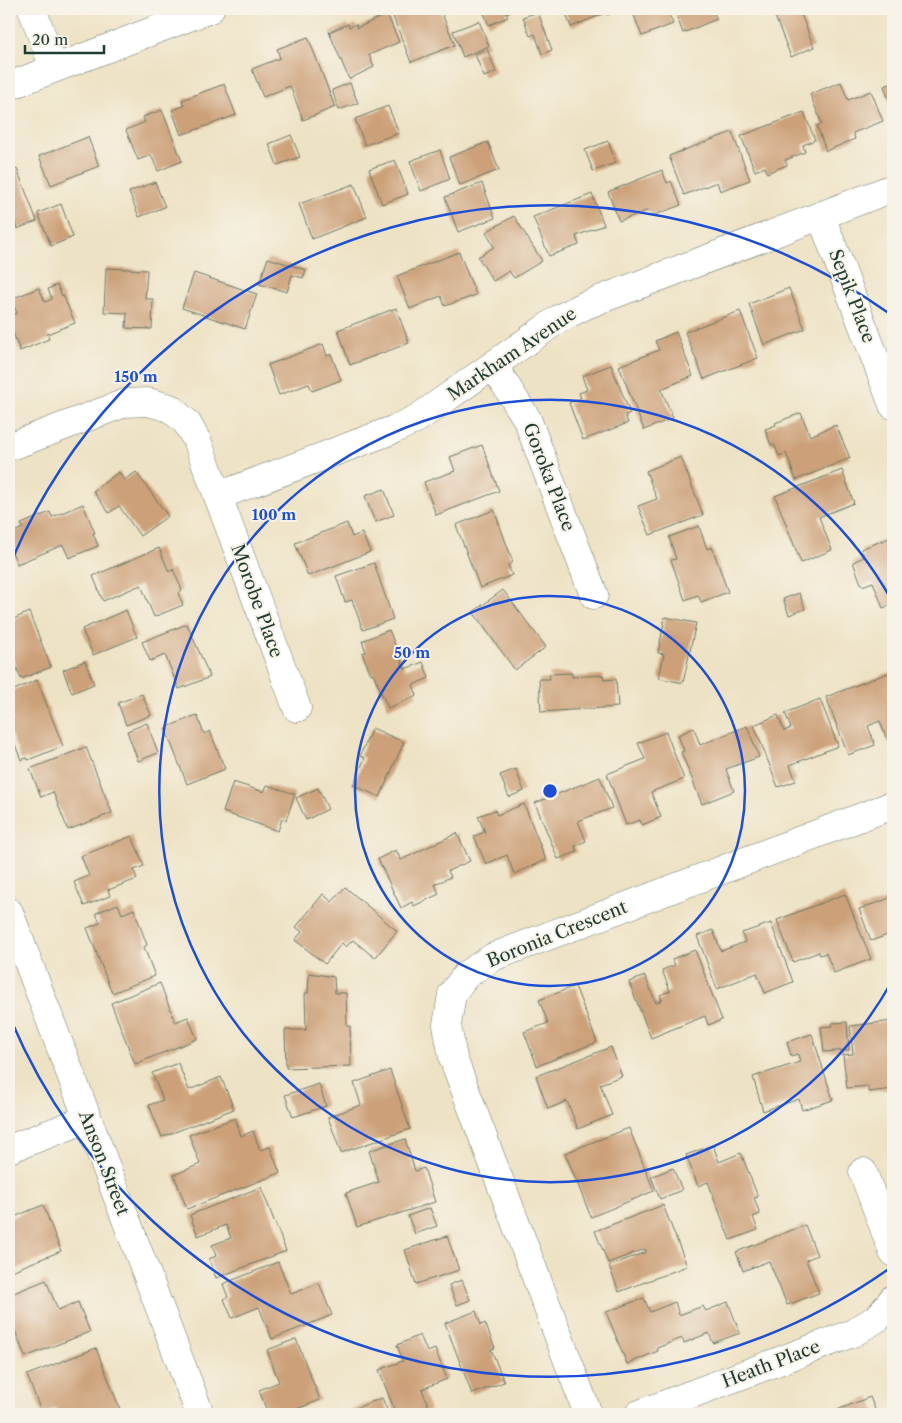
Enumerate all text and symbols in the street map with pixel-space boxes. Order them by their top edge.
scale bar [25,22,104,54]
text: 20 m [32,30,68,49]
street label: Sepik Place [824,246,880,346]
street label: Markham Avenue [443,303,581,405]
text: 150 m [114,367,158,386]
street label: Goroka Place [518,420,580,534]
text: 100 m [252,505,296,524]
street label: Morobe Place [226,541,288,661]
text: 50 m [394,643,430,662]
centre of rings [541,782,559,800]
street label: Boronia Crescent [484,896,631,972]
street label: Anson Street [74,1107,134,1219]
street label: Heath Place [719,1335,823,1393]

